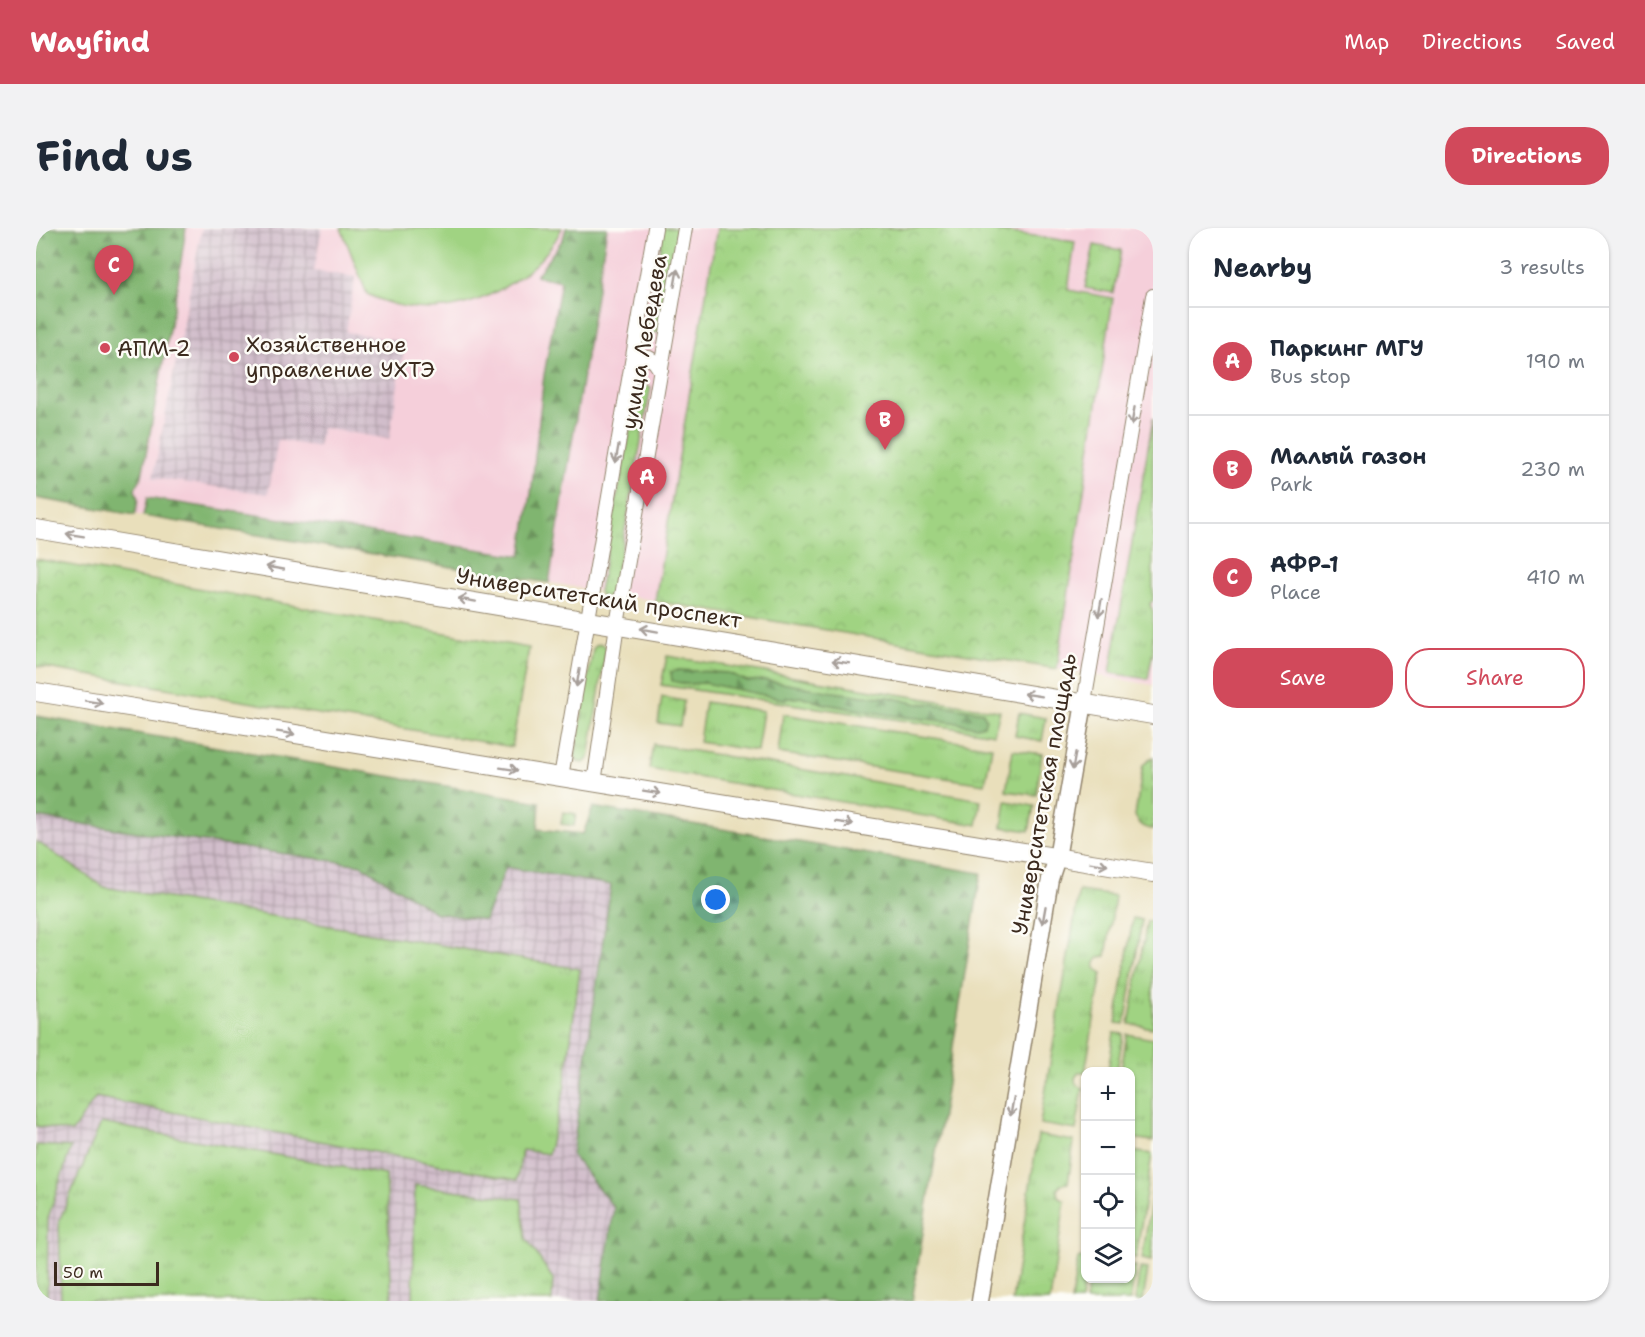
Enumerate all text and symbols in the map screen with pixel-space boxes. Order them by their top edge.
text: Wayfind [30,23,150,61]
text: Map [1344,28,1389,56]
text: Directions [1422,28,1522,56]
text: Saved [1555,28,1615,56]
button: Directions [1445,127,1609,185]
text: Find us [36,128,193,184]
pin: C [94,245,134,295]
text: Nearby [1213,250,1312,285]
street label: улица Лебедева [614,252,674,432]
text: 3 results [1499,254,1585,280]
one-way arrow [671,269,682,289]
place label: Хозяйственное управление УХТЭ [246,330,435,384]
place label: АПМ-2 [117,334,191,363]
text: Паркинг МГУ [1270,334,1424,363]
marker: АПМ-2 [98,341,112,355]
text: A [1225,348,1240,374]
text: 190 m [1526,348,1585,374]
marker: Хозяйственное управление УХТЭ [227,350,241,364]
text: Bus stop [1270,363,1351,389]
pin: B [866,400,904,450]
one-way arrow [1127,405,1138,425]
text: Малый газон [1270,442,1427,471]
one-way arrow [611,444,622,463]
text: B [1226,456,1239,482]
text: 230 m [1520,456,1585,482]
pin: A [628,458,666,507]
text: Park [1270,471,1313,497]
one-way arrow [66,529,85,540]
text: АФР-1 [1270,550,1339,579]
street label: Университетский проспект [454,561,745,635]
one-way arrow [266,562,285,573]
text: C [1226,564,1239,590]
text: 410 m [1526,564,1585,590]
text: Place [1270,579,1321,605]
one-way arrow [458,594,478,605]
one-way arrow [1094,597,1105,617]
one-way arrow [639,625,659,636]
button: Save [1213,648,1393,708]
button: Share [1405,648,1585,708]
street label: Университетская площадь [1005,651,1083,937]
one-way arrow [831,657,851,668]
one-way arrow [572,667,583,687]
one-way arrow [1024,689,1044,700]
one-way arrow [83,696,103,707]
one-way arrow [276,727,296,738]
one-way arrow [1068,751,1079,770]
one-way arrow [499,763,518,774]
one-way arrow [642,787,661,798]
one-way arrow [834,818,854,829]
one-way arrow [1089,859,1108,870]
your location [701,885,730,914]
one-way arrow [1039,904,1050,924]
map controls [1081,1067,1135,1283]
button: + [1081,1067,1135,1121]
one-way arrow [1006,1096,1017,1116]
button: − [1081,1121,1135,1175]
button: locate [1081,1175,1135,1229]
button: layers [1081,1229,1135,1283]
scale bar [54,1259,159,1286]
text: 50 m [63,1262,103,1283]

